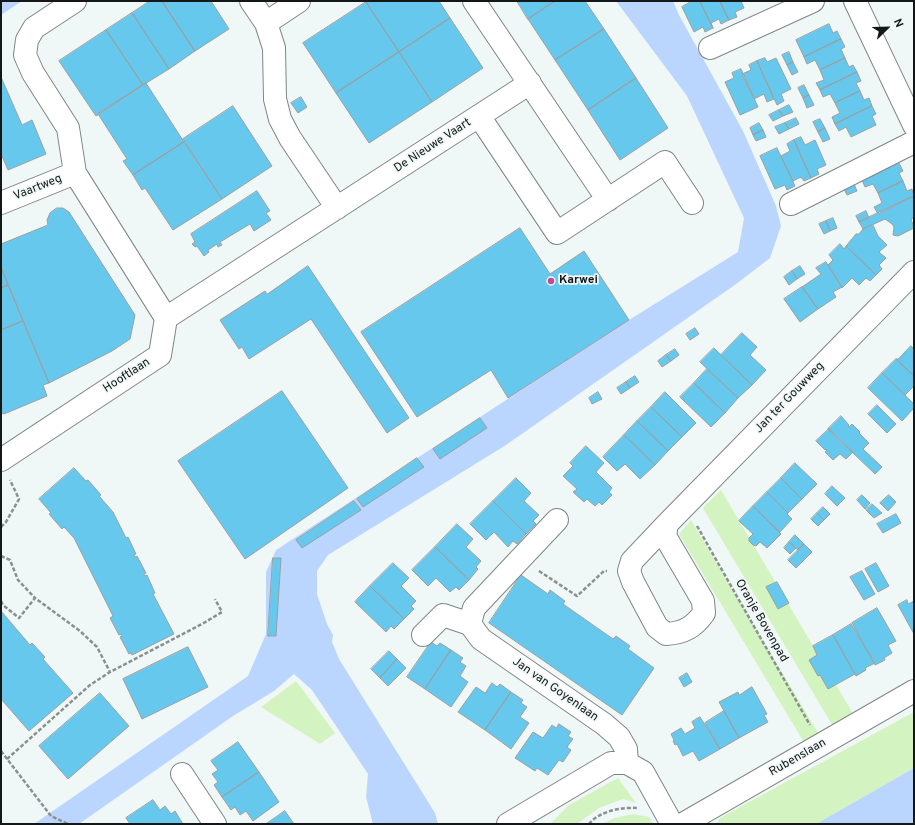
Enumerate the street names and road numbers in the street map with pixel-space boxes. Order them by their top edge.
street label: De Nieuwe Vaart [392,116,474,176]
street label: Vaartweg [12,172,64,204]
street label: Hooftlaan [101,356,153,396]
street label: Jan ter Gouwweg [752,359,828,437]
street label: Oranje Bovenpad [731,577,791,665]
street label: Jan van Goyenlaan [509,655,601,725]
street label: Rubenslaan [767,736,829,780]

